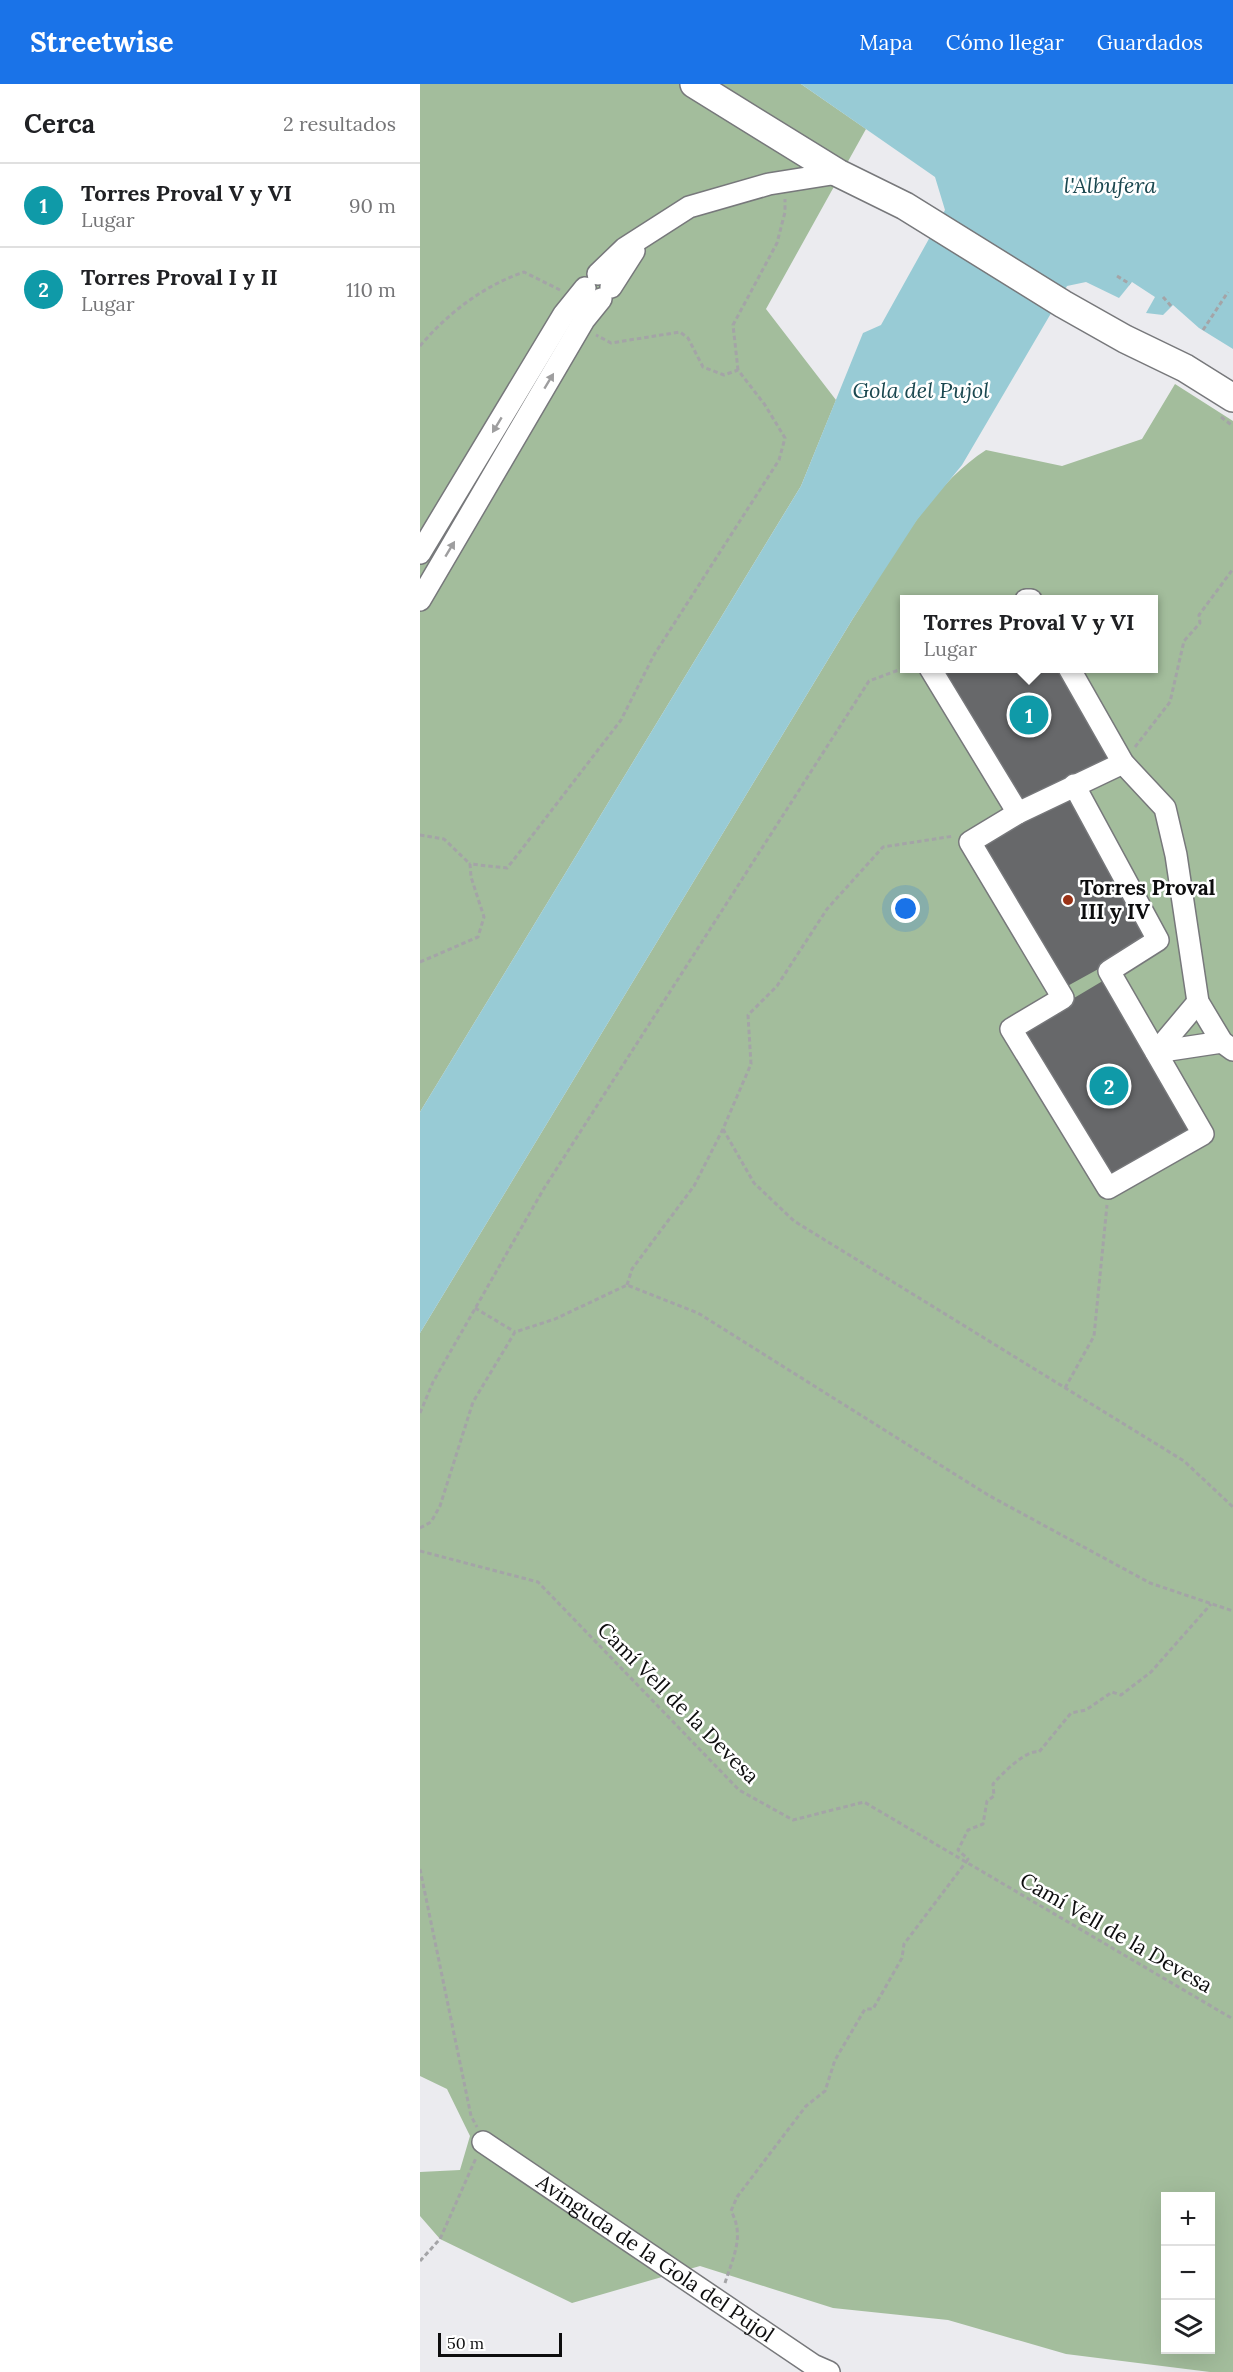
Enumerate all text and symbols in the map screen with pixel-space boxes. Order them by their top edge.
text: Streetwise [30,24,174,60]
text: Mapa [859,29,913,56]
text: Cómo llegar [946,29,1064,56]
text: Guardados [1097,29,1203,56]
text: Cerca [24,107,95,140]
text: 2 resultados [283,111,396,136]
water label: l'Albufera [1064,171,1157,199]
text: Torres Proval V y VI [81,179,292,207]
text: 1 [39,193,48,218]
text: 90 m [349,193,396,218]
text: Lugar [81,207,135,232]
text: Torres Proval I y II [81,263,278,291]
text: 2 [38,277,49,302]
text: 110 m [346,277,396,302]
text: Lugar [81,291,135,316]
one-way arrow [543,373,554,389]
water label: Gola del Pujol [853,376,990,404]
one-way arrow [491,417,502,434]
one-way arrow [444,541,455,557]
popup [900,595,1158,673]
text: Torres Proval V y VI [924,608,1134,636]
text: Lugar [924,636,977,661]
pin: 1 [1010,692,1048,738]
place label: Torres Proval III y IV [1080,874,1216,925]
marker: Torres Proval III y IV [1061,893,1075,907]
your location [891,894,920,923]
pin: 2 [1090,1064,1128,1108]
street label: Camí Vell de la Devesa [592,1616,765,1789]
street label: Camí Vell de la Devesa [1015,1866,1217,1999]
street label: Avinguda de la Gola del Pujol [531,2168,780,2348]
map controls [1161,2192,1215,2354]
button: + [1161,2192,1215,2246]
button: − [1161,2246,1215,2300]
button: layers [1161,2300,1215,2354]
scale bar [438,2330,562,2358]
text: 50 m [447,2333,484,2353]

